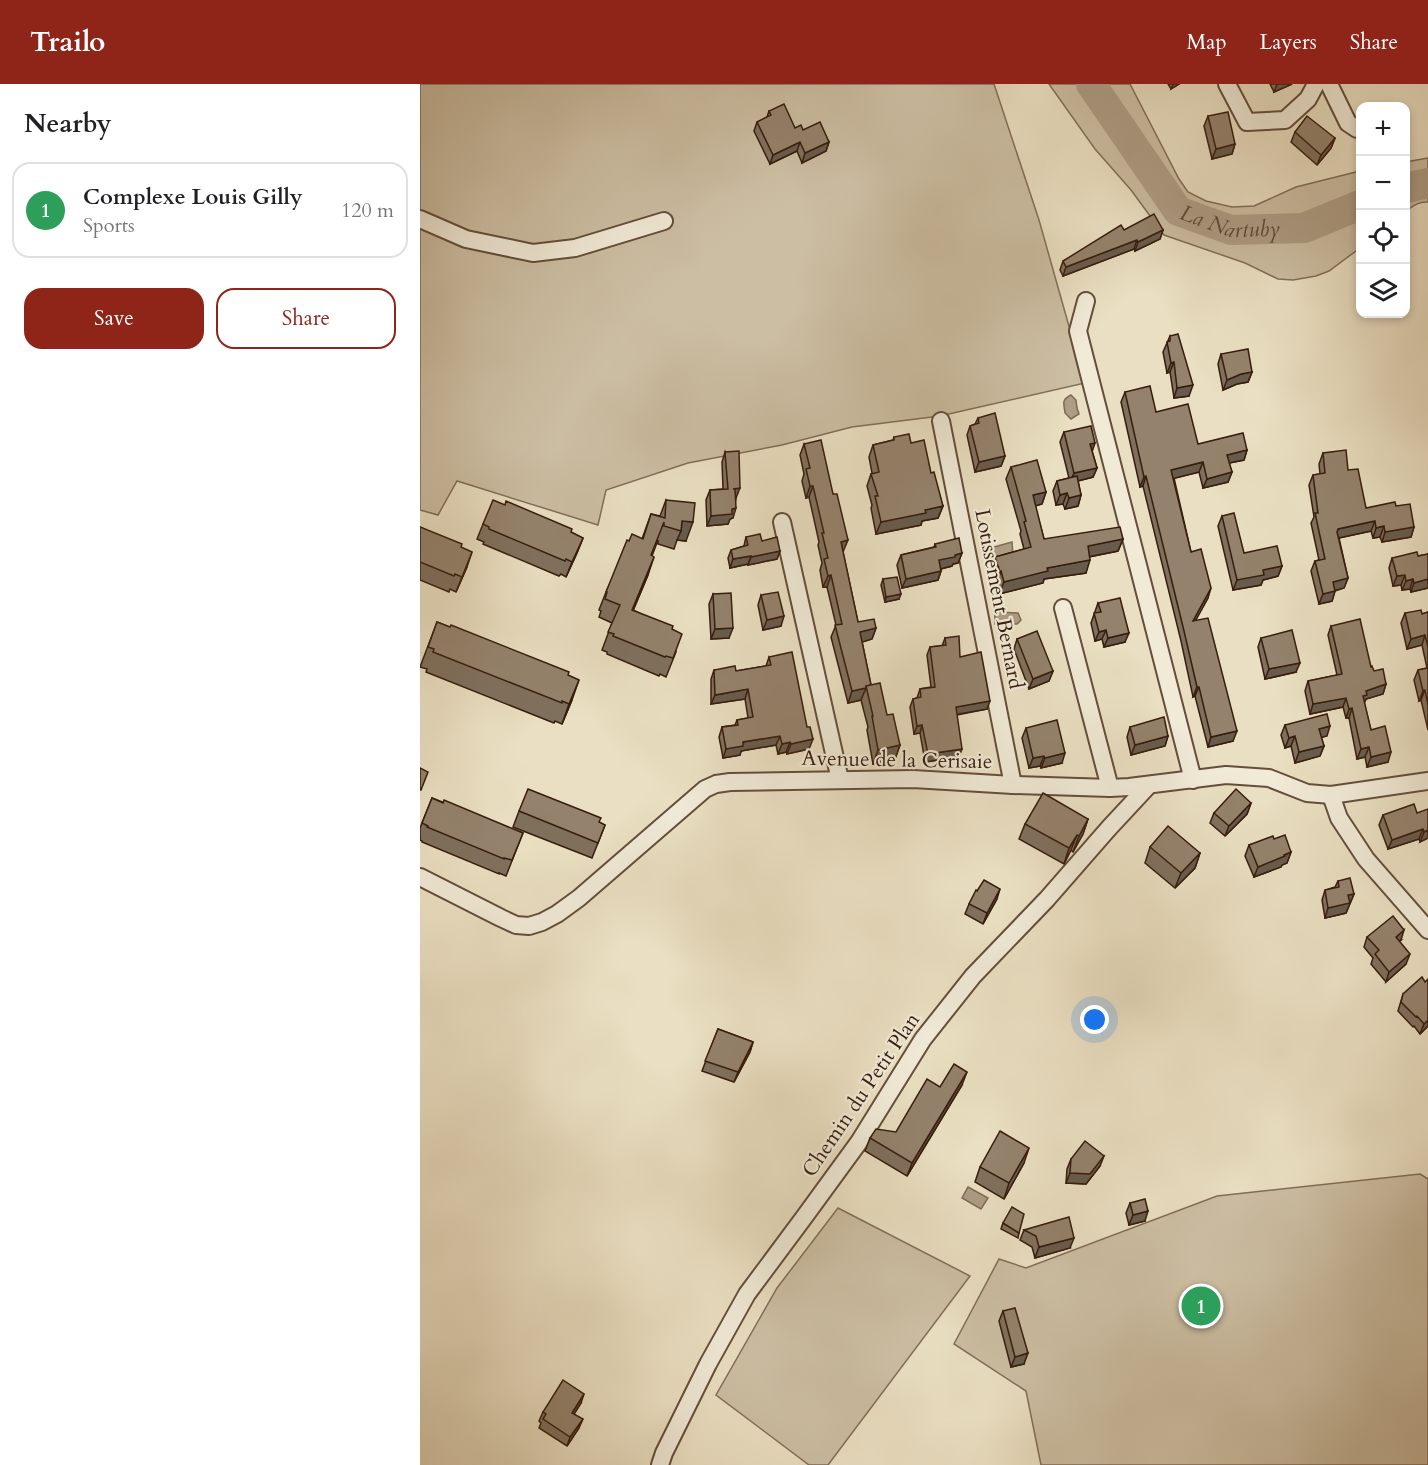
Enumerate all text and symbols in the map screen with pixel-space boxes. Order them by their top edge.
text: Trailo [30,23,105,61]
text: Map [1187,28,1227,57]
text: Layers [1260,28,1317,57]
text: Share [1350,28,1398,57]
map controls [1356,102,1410,318]
button: + [1356,102,1410,156]
text: Nearby [24,106,112,141]
button: − [1356,156,1410,210]
text: Complexe Louis Gilly [83,182,302,212]
text: 1 [40,197,51,224]
text: 120 m [341,197,394,224]
water label: La Nartuby [1176,198,1281,245]
button: locate [1356,210,1410,264]
text: Sports [83,212,135,239]
button: layers [1356,264,1410,318]
button: Save [24,288,204,349]
button: Share [216,288,396,349]
street label: Lotissement Bernard [967,506,1031,692]
street label: Avenue de la Cerisaie [801,744,993,776]
your location [1080,1005,1109,1034]
street label: Chemin du Petit Plan [795,1007,927,1183]
pin: 1 [1182,1284,1220,1328]

